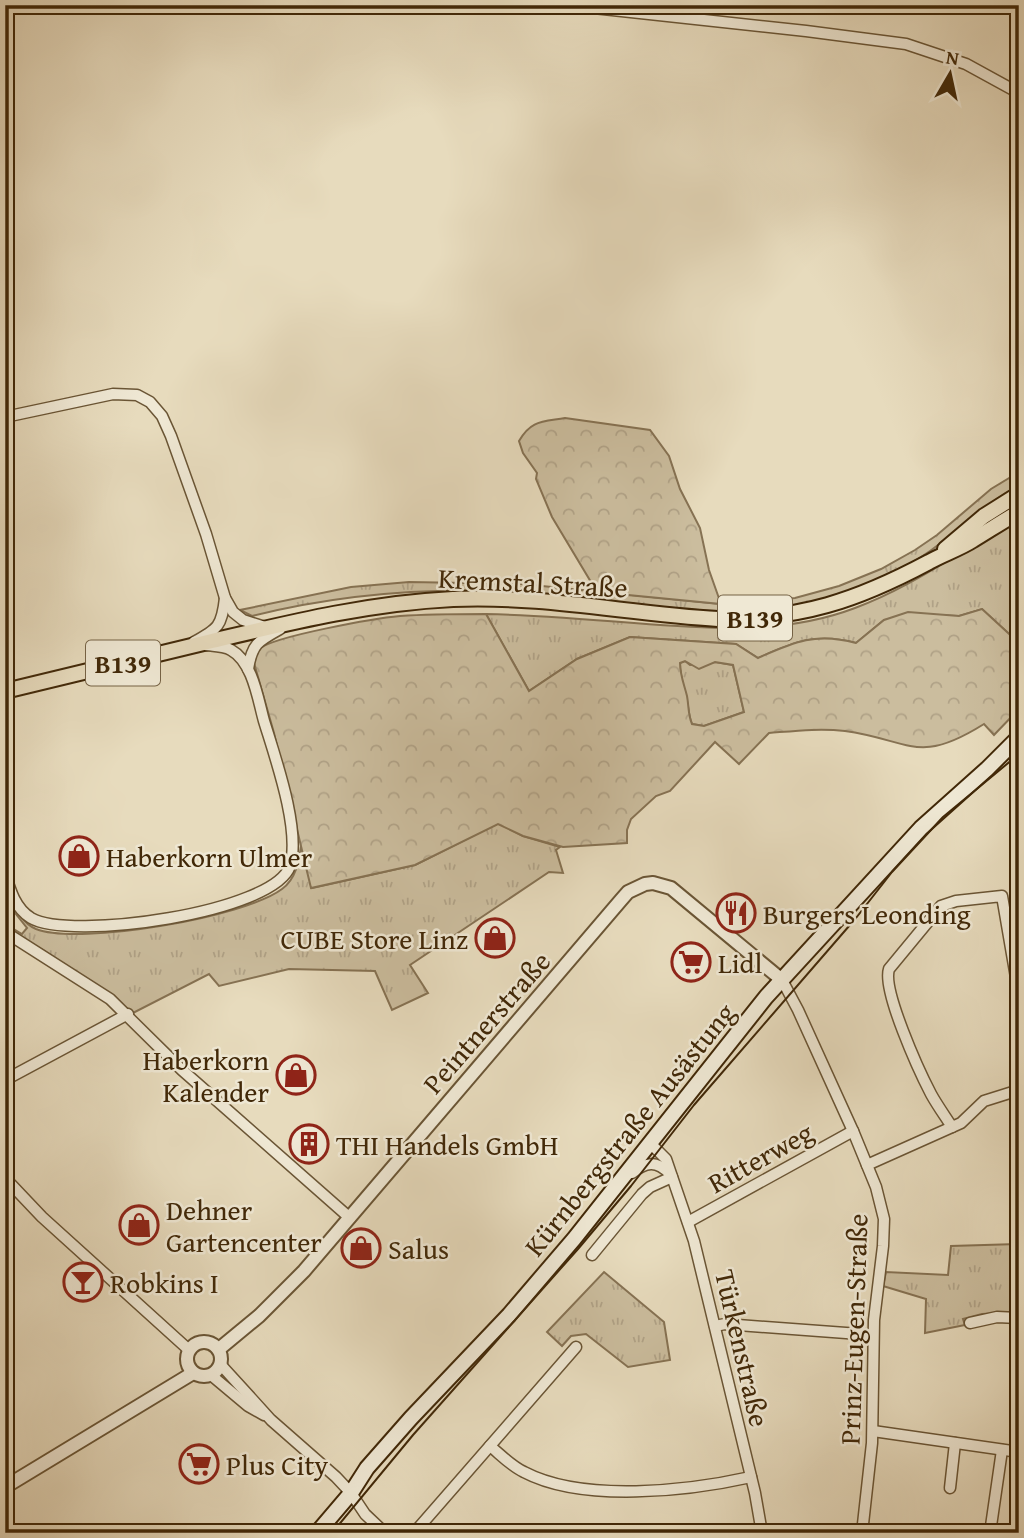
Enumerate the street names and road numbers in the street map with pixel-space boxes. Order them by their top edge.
street label: Kremstal Straße [437,557,629,607]
road number: B139 [718,596,792,640]
road number: B139 [86,640,160,685]
street label: Peintnerstraße [412,942,560,1102]
street label: Kürnbergstraße Ausästung [514,993,744,1265]
street label: Ritterweg [700,1111,820,1203]
street label: Prinz-Eugen-Straße [828,1213,878,1445]
street label: Türkenstraße [705,1265,781,1431]

